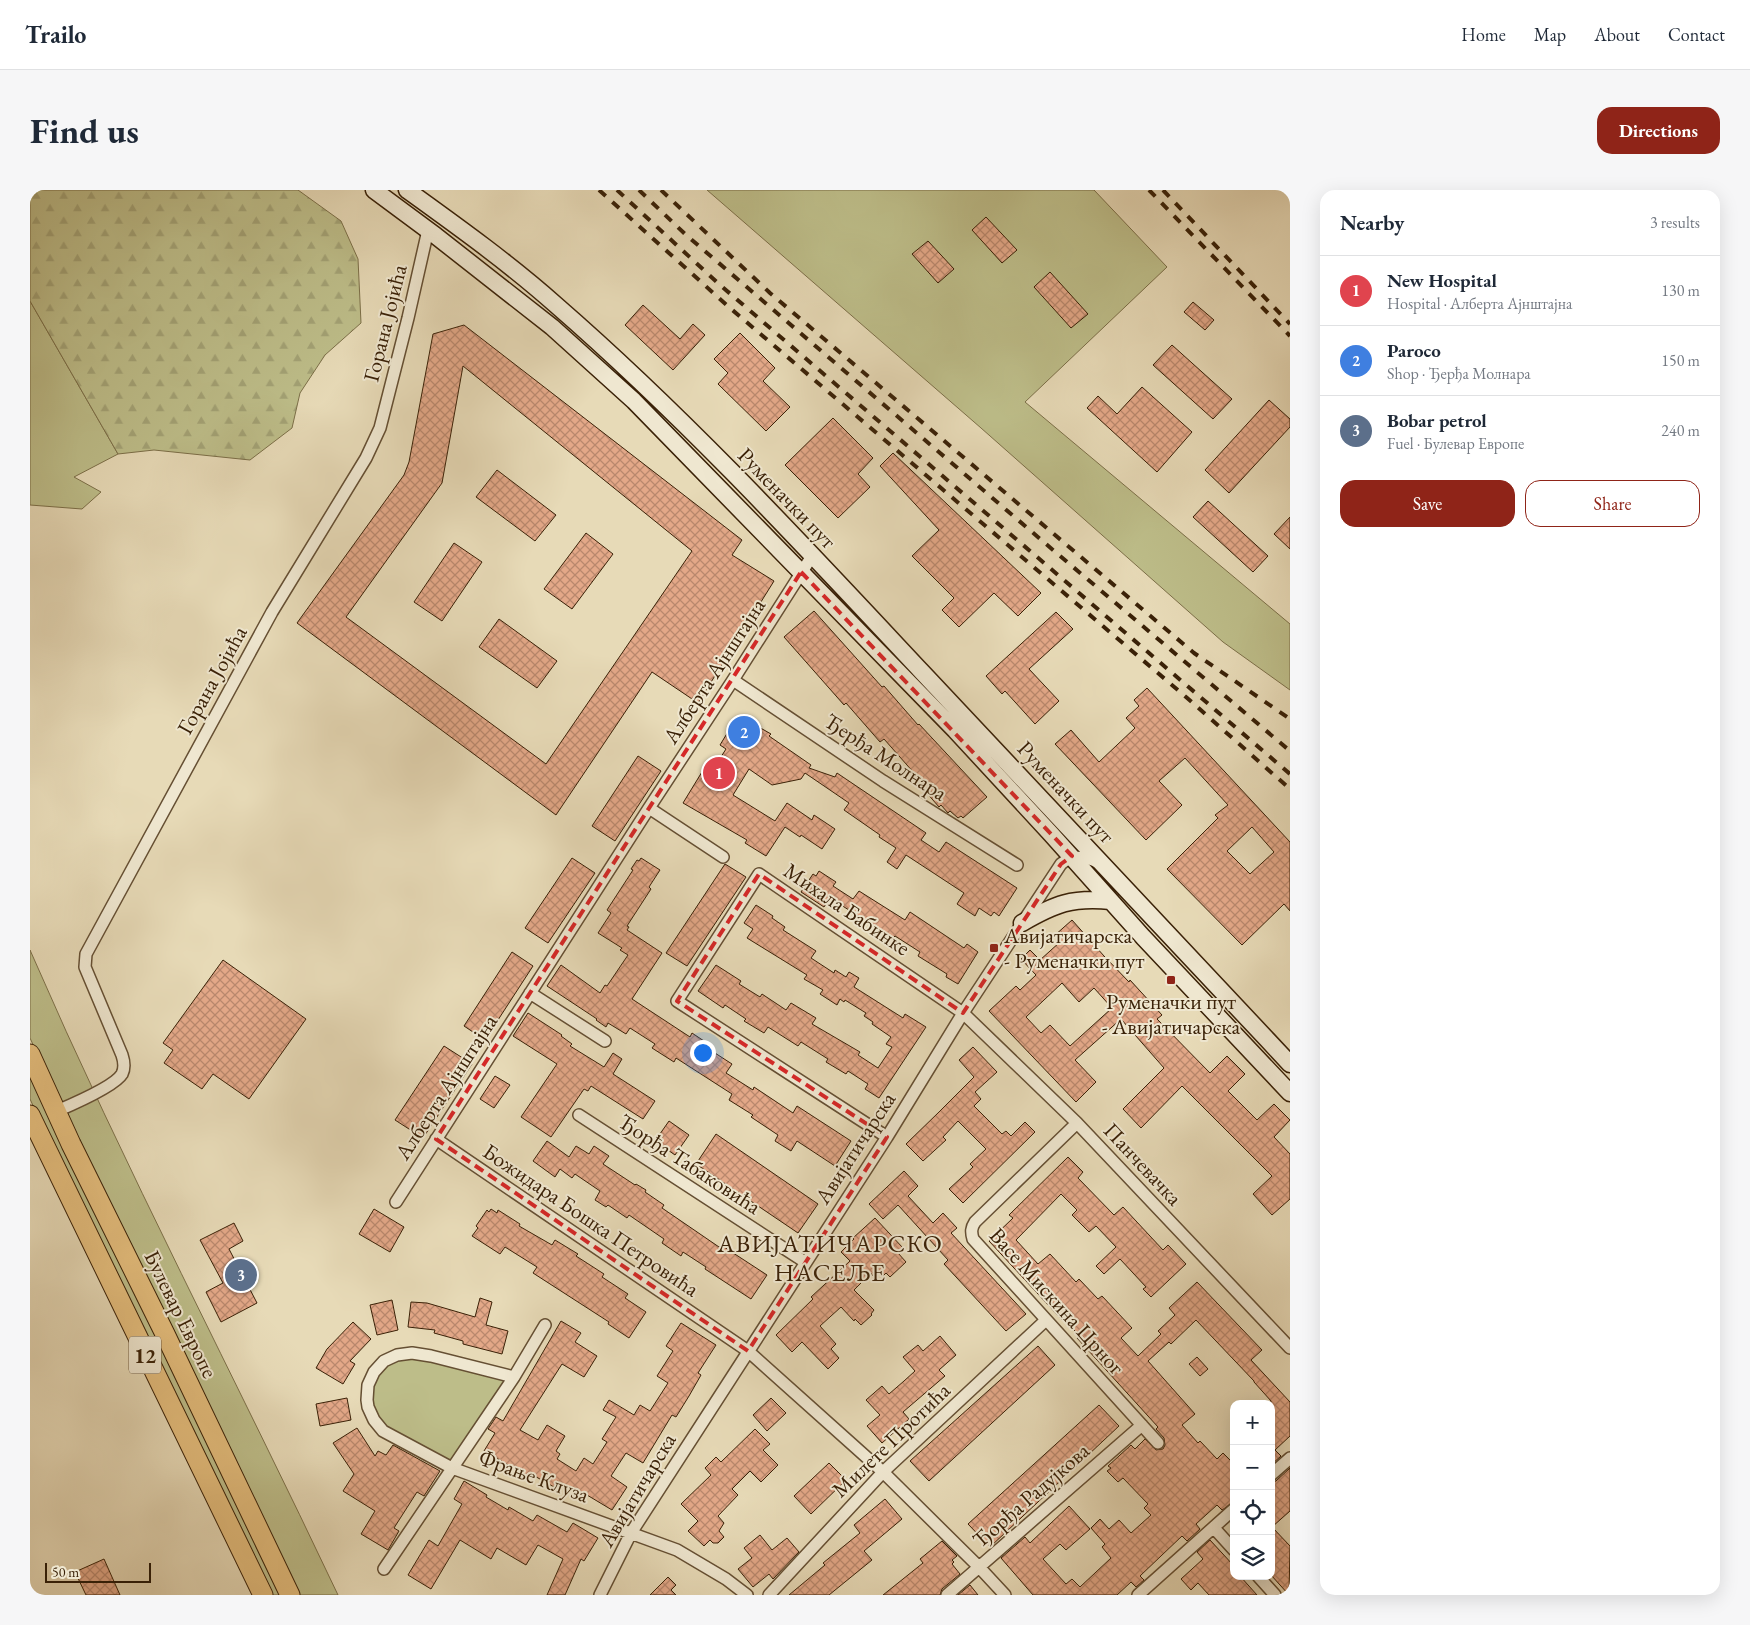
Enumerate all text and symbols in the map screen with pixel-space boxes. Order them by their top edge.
text: Trailo [25,19,86,50]
text: Home [1461,23,1506,46]
text: Map [1534,23,1566,46]
text: About [1594,23,1640,46]
text: Contact [1668,23,1725,46]
button: Directions [1597,107,1720,154]
text: Find us [30,108,139,153]
text: Nearby [1340,209,1404,236]
text: 3 results [1650,212,1700,233]
street label: Горана Јојића [356,261,414,385]
text: New Hospital [1387,268,1497,293]
text: 1 [1352,280,1360,301]
text: 130 m [1661,280,1700,301]
text: Hospital · Алберта Ајнштајна [1387,293,1572,314]
text: Paroco [1387,338,1441,363]
text: 2 [1352,350,1360,371]
text: 150 m [1661,350,1700,371]
text: Shop · Ђерђа Молнара [1387,363,1531,384]
text: Bobar petrol [1387,408,1487,433]
text: 3 [1352,420,1360,441]
text: 240 m [1661,420,1700,441]
text: Fuel · Булевар Европе [1387,433,1524,454]
street label: Руменачки пут [731,441,843,555]
button: Save [1340,480,1515,527]
button: Share [1525,480,1700,527]
street label: Алберта Ајнштајна [656,592,772,750]
street label: Горана Јојића [170,620,254,739]
street label: Ђерђа Молнара [819,707,953,808]
pin: 2 [728,713,760,751]
street label: Руменачки пут [1011,735,1121,849]
pin: 1 [703,754,735,792]
street label: Михала Бабинке [778,856,916,962]
place label: Авијатичарска - Руменачки пут [1003,921,1144,975]
marker: Авијатичарска - Руменачки пут [988,942,1000,954]
marker: Руменачки пут - Авијатичарска [1165,974,1177,986]
place label: Руменачки пут - Авијатичарска [1102,987,1241,1041]
street label: Алберта Ајнштајна [388,1008,504,1166]
your location [690,1040,716,1066]
street label: Авијатичарска [807,1086,902,1210]
street label: Ђорђа Табаковића [613,1107,767,1221]
street label: Панчевачка [1097,1116,1189,1212]
street label: Божидара Бошка Петровића [477,1137,705,1303]
street label: Васе Мискина Црног [983,1221,1131,1381]
district label: АВИЈАТИЧАРСКО НАСЕЉЕ [716,1227,943,1288]
street label: Булевар Европе [138,1245,225,1383]
pin: 3 [225,1256,257,1294]
road number: 12 [129,1336,161,1374]
street label: Милете Протића [826,1376,957,1504]
map controls [1230,1400,1275,1580]
button: + [1230,1400,1275,1445]
street label: Авијатичарска [591,1427,683,1553]
street label: Ђорђа Радујкова [966,1436,1096,1554]
street label: Фрање Клуза [475,1443,593,1509]
button: − [1230,1445,1275,1490]
button: locate [1230,1490,1275,1535]
button: layers [1230,1535,1275,1580]
scale bar [45,1560,151,1583]
text: 50 m [52,1563,79,1581]

